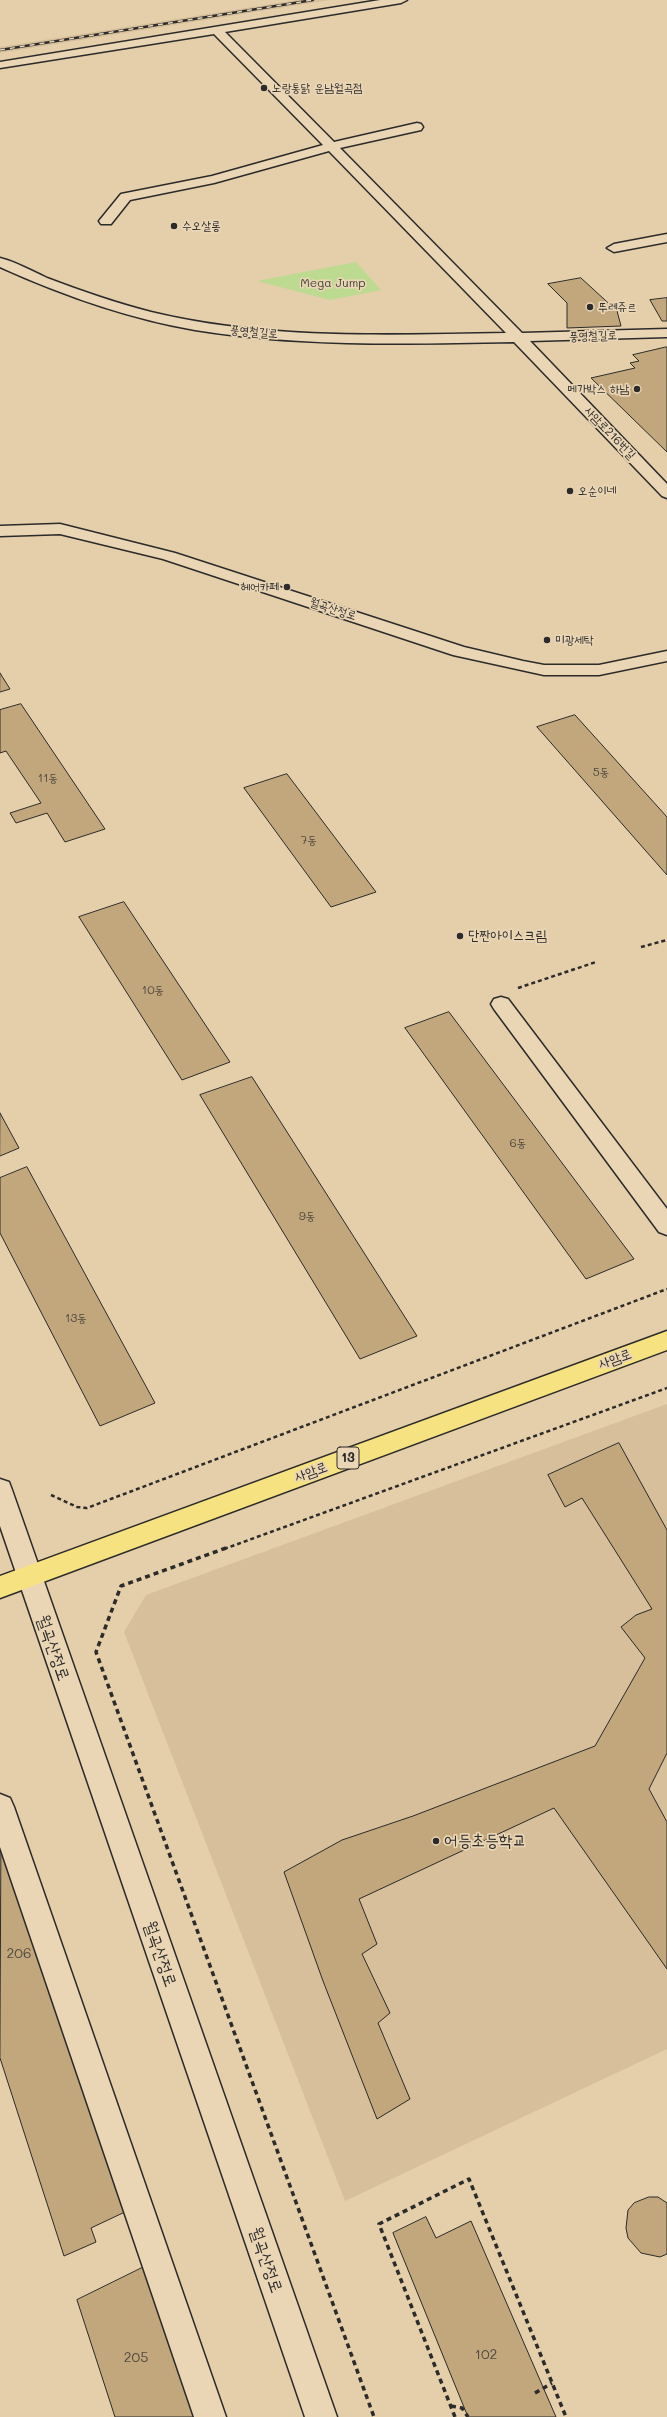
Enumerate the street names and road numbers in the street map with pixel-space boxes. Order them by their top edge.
street label: 풍영철길로 [229,323,279,341]
street label: 풍영철길로 [569,328,617,344]
street label: 사암로216번길 [581,404,639,462]
street label: 월곡산정로 [308,595,358,623]
street label: 사암로 [596,1345,634,1373]
road number: 13 [337,1447,359,1469]
street label: 사암로 [292,1458,330,1486]
street label: 월곡산정로 [32,1612,74,1684]
street label: 월곡산정로 [139,1918,181,1990]
street label: 월곡산정로 [245,2224,287,2296]

